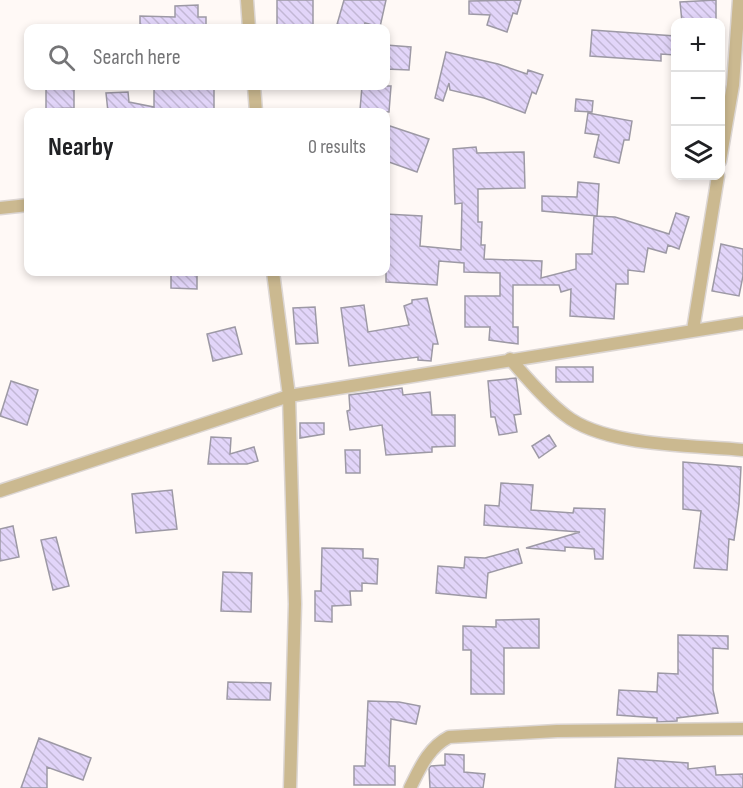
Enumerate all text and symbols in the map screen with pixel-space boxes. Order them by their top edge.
map controls [671,18,725,180]
button: + [671,18,725,72]
search box [24,24,390,90]
icon: search [45,41,78,74]
text: Search here [93,44,180,71]
button: − [671,72,725,126]
button: layers [671,126,725,180]
text: Nearby [48,132,114,163]
text: 0 results [308,135,366,159]

